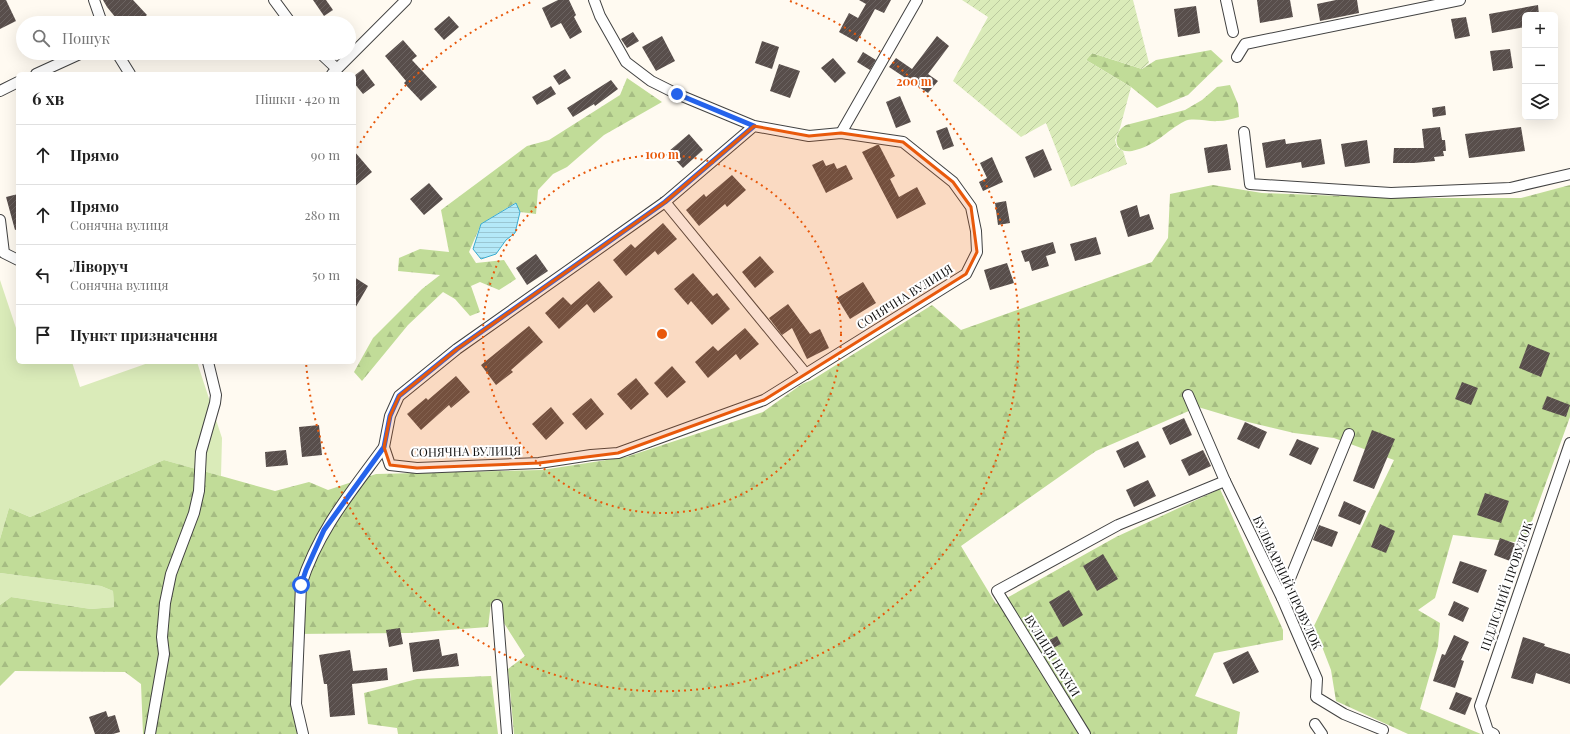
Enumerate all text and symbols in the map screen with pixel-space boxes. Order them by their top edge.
map controls [1522,12,1558,120]
button: + [1522,12,1558,48]
search box [16,16,356,60]
icon: search [30,27,52,49]
text: Пошук [62,28,110,48]
button: − [1522,48,1558,84]
text: 200 m [896,73,932,89]
button: layers [1522,84,1558,120]
route end [668,85,686,103]
text: 6 хв [32,87,64,109]
text: Пішки · 420 m [255,90,340,107]
icon: ahead [32,144,54,166]
text: Прямо [70,145,119,165]
text: 90 m [311,146,340,163]
text: 100 m [645,146,679,162]
text: Прямо [70,196,119,216]
icon: ahead [32,204,54,226]
text: 280 m [304,206,340,223]
text: Сонячна вулиця [70,216,169,233]
text: Ліворуч [70,256,128,276]
street label: СОНЯЧНА ВУЛИЦЯ [853,260,956,332]
icon: left [32,264,54,286]
text: 50 m [312,266,340,283]
text: Сонячна вулиця [70,276,169,293]
icon: arrive [32,324,54,346]
text: Пункт призначення [70,325,218,345]
centre of rings [655,327,669,341]
street label: СОНЯЧНА ВУЛИЦЯ [411,442,522,460]
street label: БУЛЬВАРНИЙ ПРОВУЛОК [1250,513,1326,652]
street label: ПІДЛІСНИЙ ПРОВУЛОК [1476,519,1536,653]
route start [292,576,310,594]
street label: ВУЛИЦЯ НАУКИ [1021,612,1084,699]

